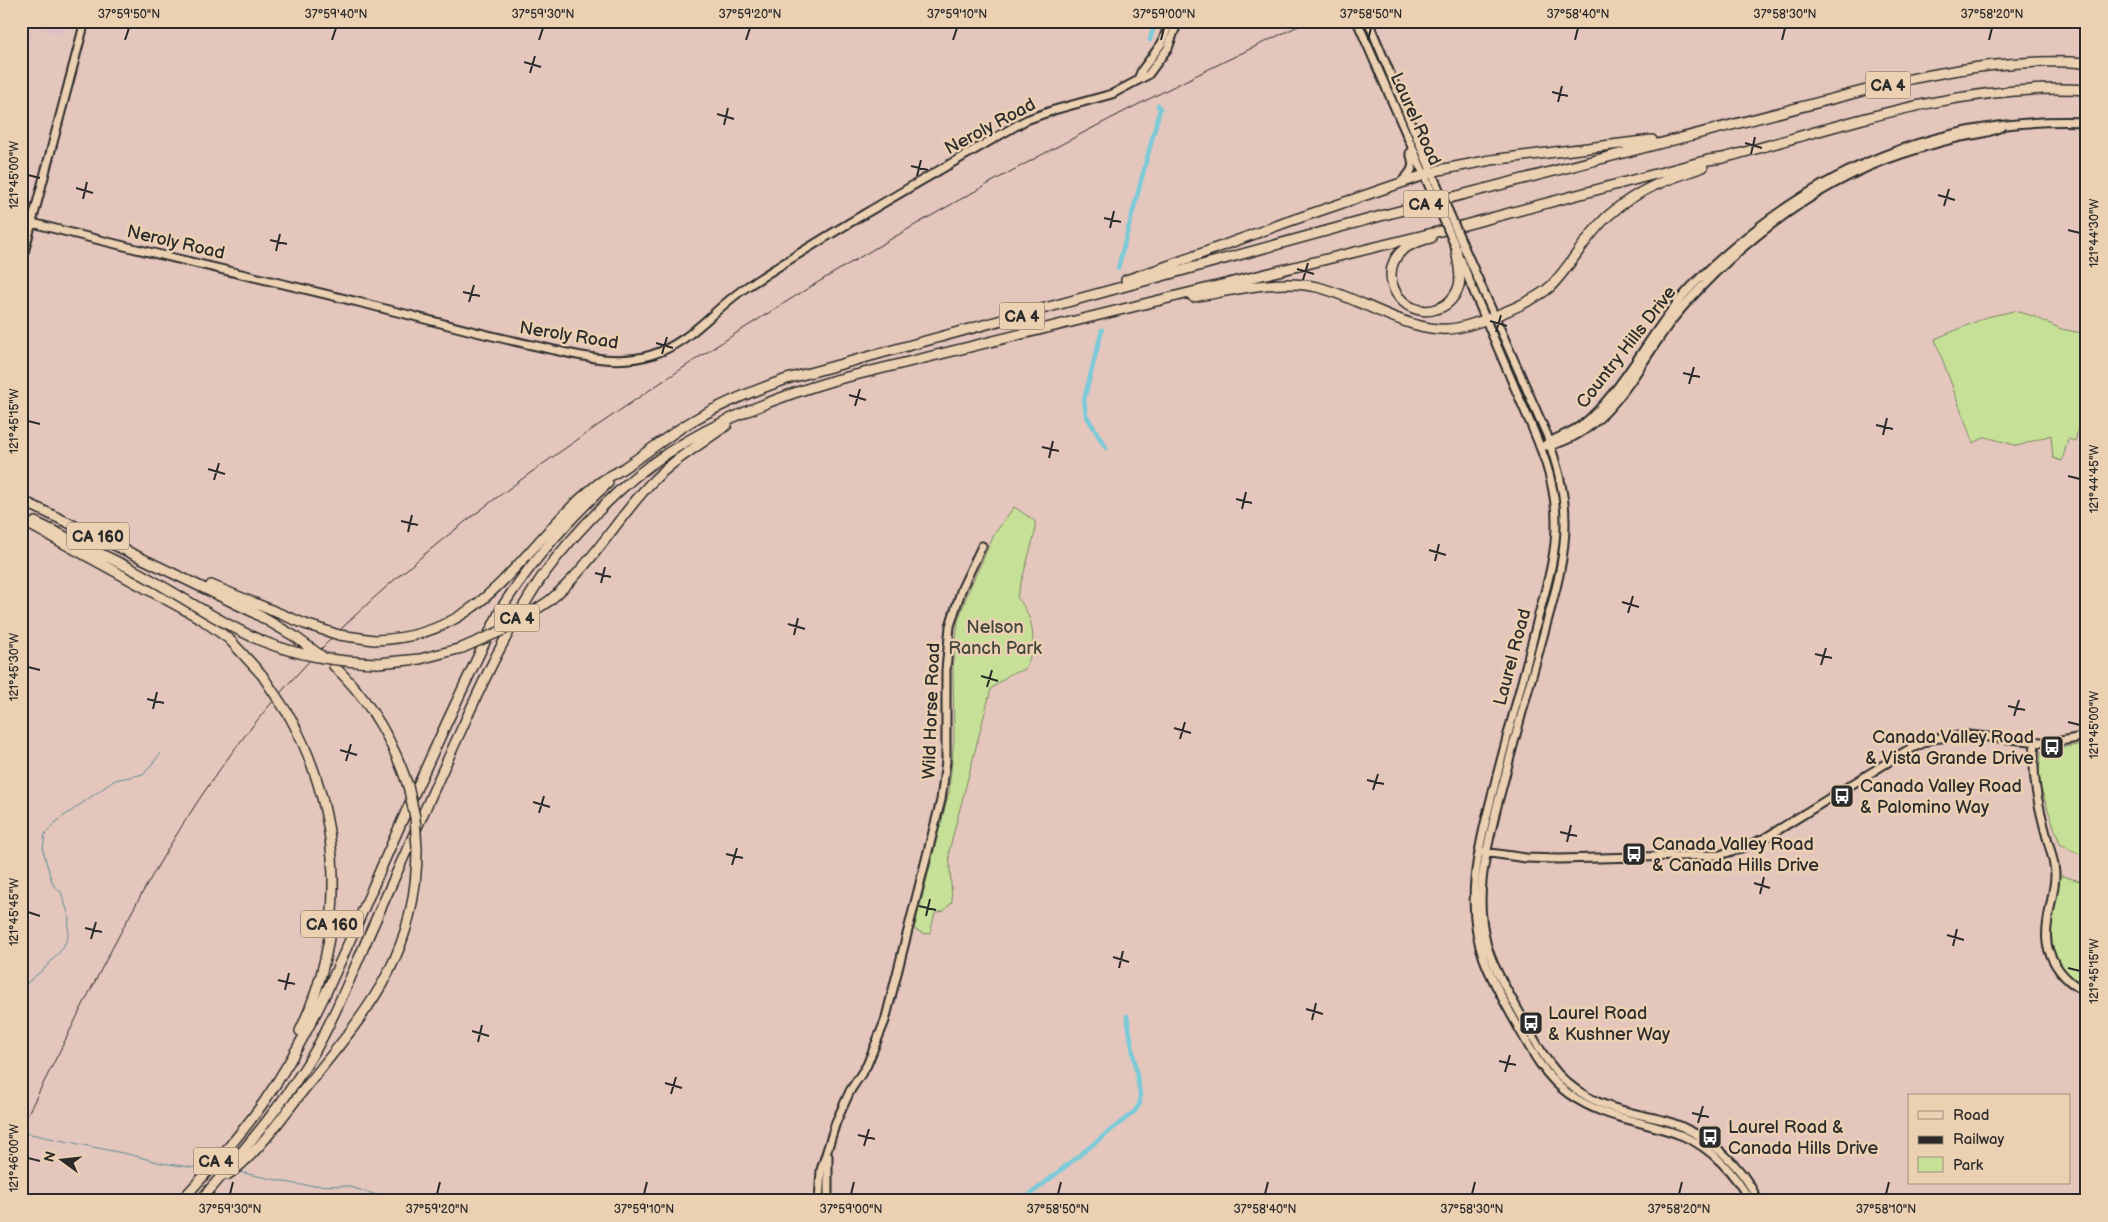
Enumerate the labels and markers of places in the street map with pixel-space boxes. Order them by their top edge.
place label: Canada Valley Road & Vista Grande Drive [1865,727,2034,769]
bus stop icon: Canada Valley Road & Vista Grande Drive [2039,734,2065,760]
place label: Canada Valley Road & Palomino Way [1860,776,2022,818]
bus stop icon: Canada Valley Road & Palomino Way [1829,783,1855,809]
place label: Canada Valley Road & Canada Hills Drive [1652,834,1819,876]
bus stop icon: Canada Valley Road & Canada Hills Drive [1621,841,1647,867]
place label: Laurel Road & Kushner Way [1548,1003,1671,1045]
bus stop icon: Laurel Road & Kushner Way [1518,1010,1544,1036]
place label: Laurel Road & Canada Hills Drive [1728,1117,1878,1159]
bus stop icon: Laurel Road & Canada Hills Drive [1697,1124,1723,1150]

